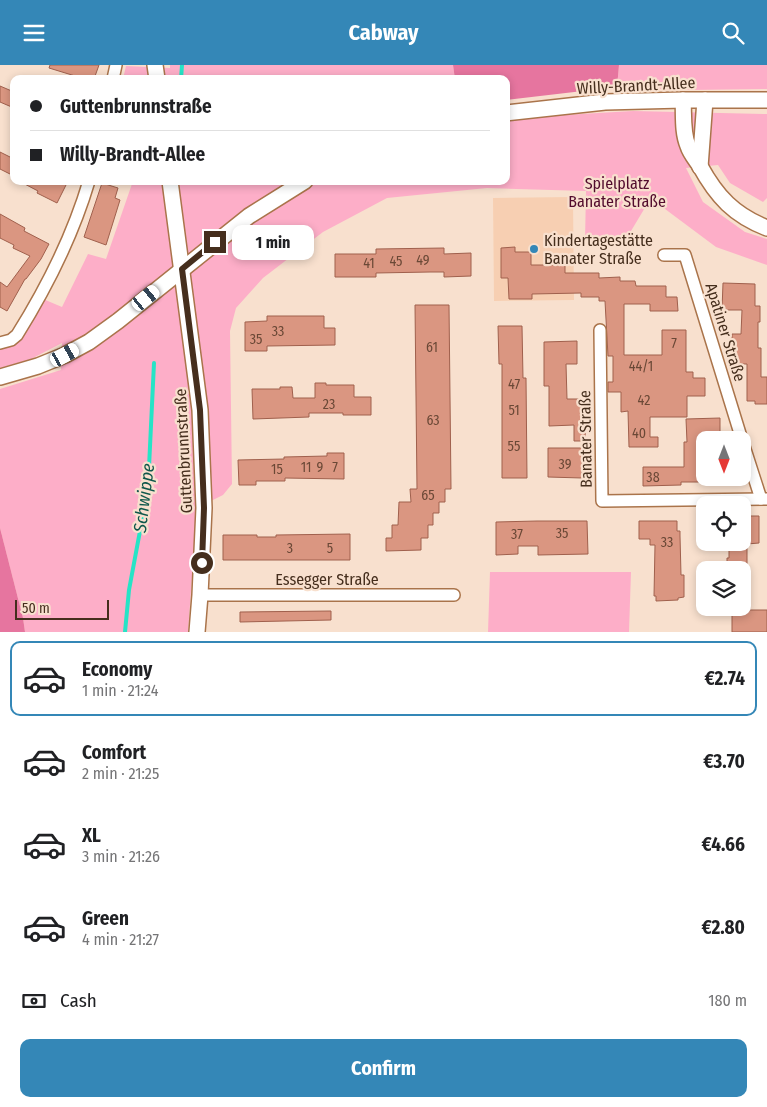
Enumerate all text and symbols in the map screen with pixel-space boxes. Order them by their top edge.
icon: menu [20,19,48,47]
text: Cabway [348,19,419,46]
icon: search [719,19,747,47]
street label: Willy-Brandt-Allee [576,73,696,98]
text: Guttenbrunnstraße [60,95,212,118]
text: Willy-Brandt-Allee [60,143,205,166]
park label: Spielplatz Banater Straße [568,174,666,211]
callout: 1 min [232,225,315,259]
route end [204,231,226,253]
place label: Kindertagestätte Banater Straße [544,231,653,268]
text: 1 min [256,233,290,252]
marker: Kindertagestätte Banater Straße [528,243,540,255]
house number: 49 [416,252,430,269]
house number: 45 [389,253,403,270]
house number: 41 [363,255,375,272]
street label: Apatiner Straße [702,281,750,384]
car [129,283,162,313]
house number: 33 [272,323,284,340]
house number: 35 [250,331,262,348]
house number: 7 [671,335,677,352]
house number: 61 [426,339,438,356]
car [48,341,81,369]
house number: 44/1 [629,358,653,375]
house number: 47 [508,376,520,393]
street label: Guttenbrunnstraße [171,388,196,514]
street label: Banater Straße [575,390,596,488]
house number: 42 [638,392,650,409]
house number: 23 [323,396,335,413]
house number: 51 [508,402,520,419]
house number: 63 [426,412,440,429]
house number: 40 [632,425,646,442]
north arrow [696,431,751,486]
map controls [696,431,751,616]
house number: 55 [508,438,520,455]
house number: 39 [559,456,572,473]
house number: 11 [301,459,311,476]
house number: 9 [317,459,324,476]
house number: 7 [332,459,338,476]
house number: 15 [271,461,283,478]
water label: Schwippe [129,462,159,535]
house number: 38 [646,469,660,486]
house number: 65 [421,487,435,504]
button: locate [696,496,751,551]
house number: 35 [556,525,568,542]
house number: 37 [511,526,523,543]
house number: 33 [661,534,673,551]
house number: 3 [287,540,293,557]
house number: 5 [327,540,333,557]
route start [191,552,213,574]
button: layers [696,561,751,616]
street label: Essegger Straße [275,570,379,589]
scale bar [15,597,109,620]
text: 50 m [22,600,50,617]
icon: car [22,656,67,701]
text: Economy [82,658,152,681]
text: €2.74 [705,667,745,690]
text: 1 min · 21:24 [82,681,159,700]
icon: car [22,739,67,784]
text: Comfort [82,741,146,764]
text: €3.70 [703,750,745,773]
text: 2 min · 21:25 [82,764,159,783]
icon: car [22,822,67,867]
text: XL [82,824,101,847]
text: €4.66 [702,833,745,856]
text: 3 min · 21:26 [82,847,160,866]
icon: car [22,905,67,950]
text: Green [82,907,129,930]
text: €2.80 [701,916,745,939]
text: 4 min · 21:27 [82,930,159,949]
icon: cash [20,987,48,1015]
text: Cash [60,989,97,1012]
text: 180 m [708,991,747,1010]
button: Confirm [20,1039,747,1097]

